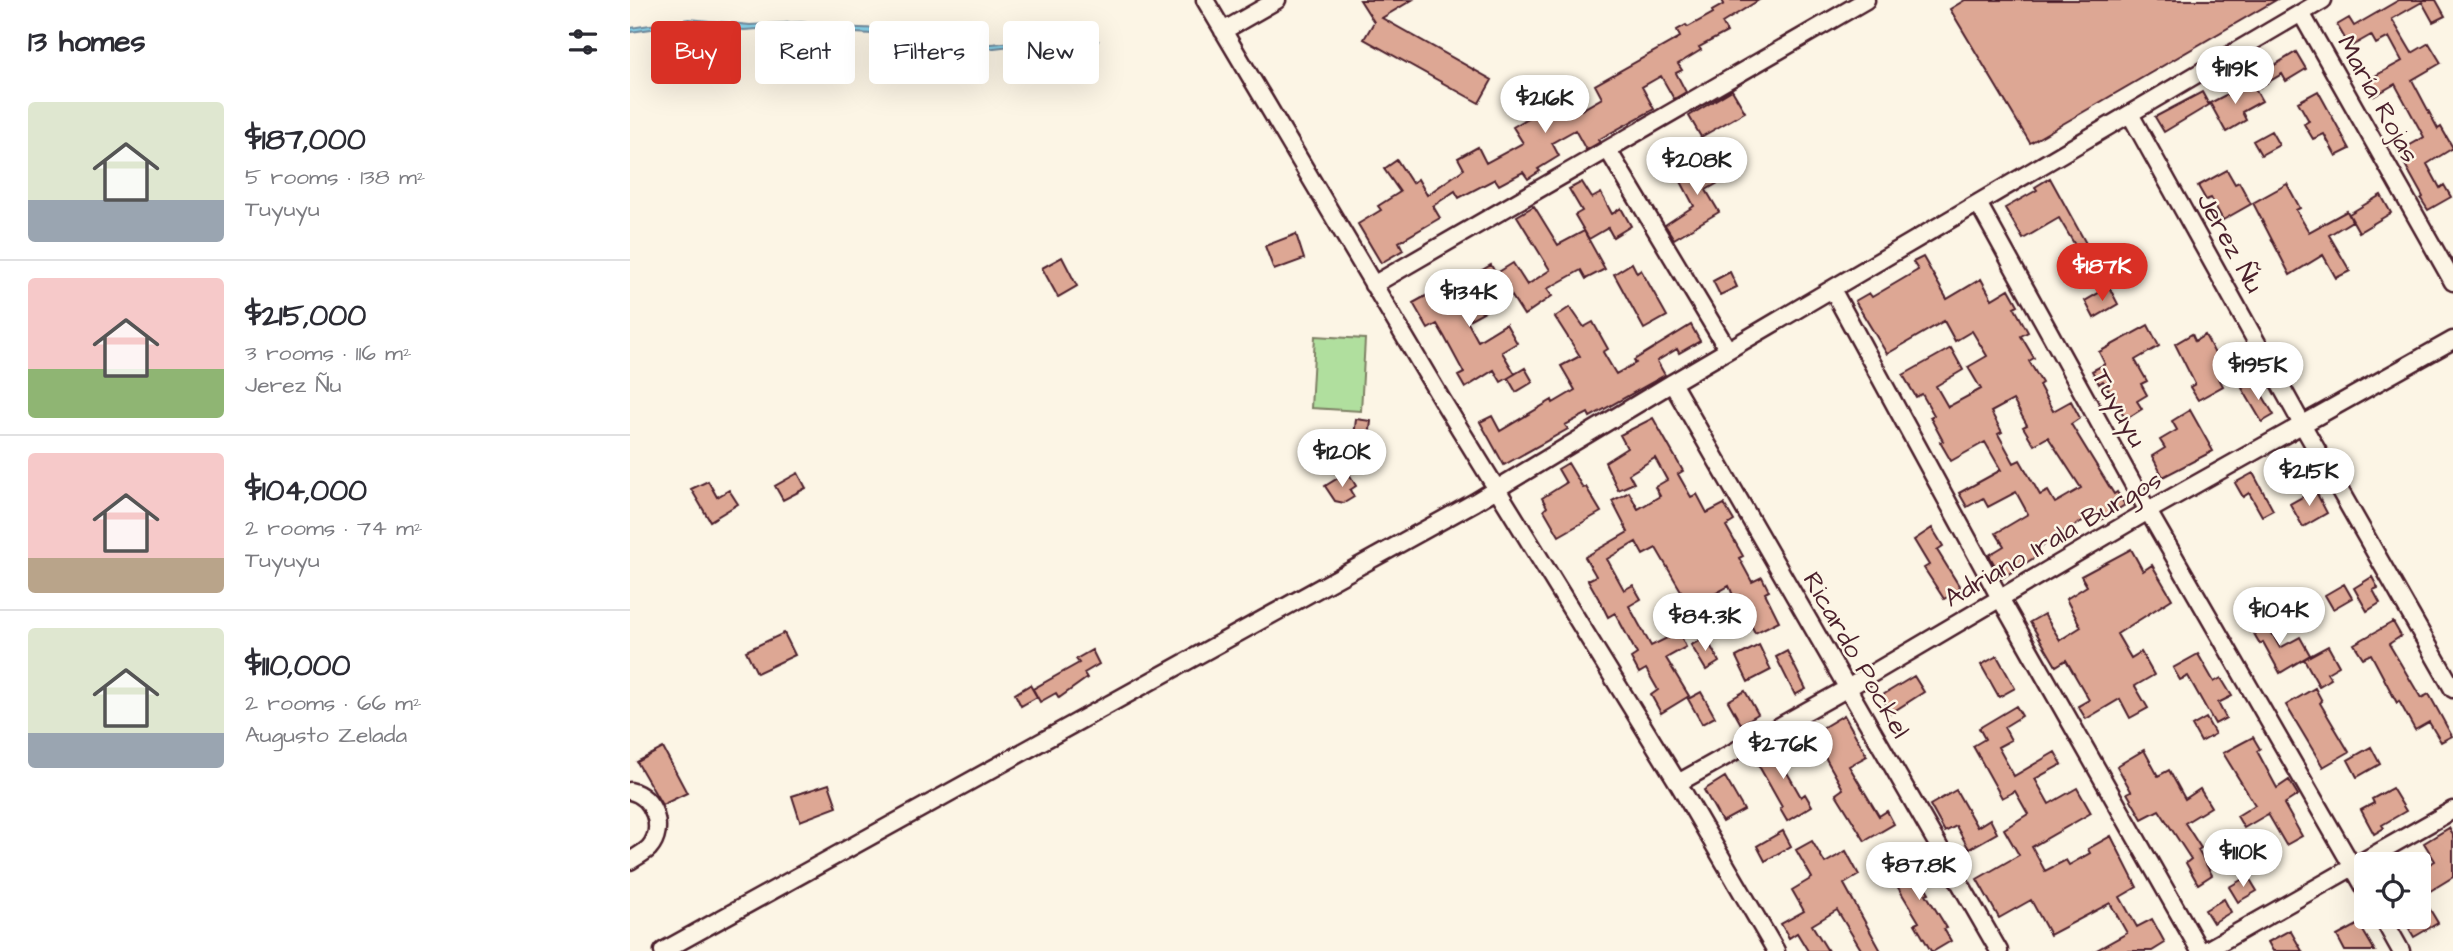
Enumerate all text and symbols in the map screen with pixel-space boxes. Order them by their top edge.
text: 13 homes [28,21,145,63]
chip: Buy [651,21,741,84]
chip: Rent [755,21,855,84]
chip: Filters [869,21,989,84]
chip: New [1003,21,1099,84]
icon: filters [564,23,602,61]
street label: María Rojas [2328,29,2428,169]
pin: $119K [2186,46,2284,106]
text: $119K [2212,53,2258,85]
pin: $216K [1496,76,1594,135]
text: $216K [1516,82,1574,114]
text: $187,000 [245,119,366,161]
icon: home [84,130,168,214]
pin: $208K [1648,138,1746,197]
text: $208K [1662,144,1732,176]
text: 5 rooms · 138 m² [245,161,425,193]
street label: Jerez Ñu [2188,187,2272,299]
text: Tuyuyu [245,193,320,225]
pin: $187K [2053,244,2151,303]
text: $187K [2073,250,2131,282]
pin: $134K [1420,270,1518,329]
text: $134K [1440,276,1498,308]
text: $215,000 [245,295,366,337]
icon: home [84,306,168,390]
text: 3 rooms · 116 m² [245,337,412,369]
pin: $195K [2209,342,2307,402]
text: $195K [2228,349,2288,381]
street label: Tuyuyu [2081,362,2155,455]
text: Jerez Ñu [245,369,341,401]
pin: $120K [1293,430,1391,489]
text: $120K [1313,436,1371,468]
pin: $215K [2260,448,2358,508]
text: $215K [2279,455,2339,487]
street label: Adriano Irala Burgos [1938,462,2169,618]
text: $104,000 [245,470,367,512]
icon: home [84,481,168,565]
text: 2 rooms · 74 m² [245,512,423,544]
text: Tuyuyu [245,544,320,576]
street label: Ricardo Pockel [1794,565,1918,745]
pin: $104K [2230,588,2328,647]
pin: $84.3K [1648,594,1762,653]
text: $104K [2249,594,2309,626]
text: $84.3K [1669,600,1741,632]
text: $110,000 [245,645,350,687]
icon: home [84,656,168,740]
text: 2 rooms · 66 m² [245,687,422,719]
text: Augusto Zelada [245,719,407,751]
pin: $276K [1734,722,1832,781]
text: $276K [1749,728,1817,760]
pin: $110K [2194,830,2292,889]
text: $110K [2219,836,2267,868]
pin: $87.8K [1862,842,1976,902]
text: $87.8K [1882,849,1956,881]
map controls [2354,852,2431,929]
button: locate [2354,852,2431,929]

